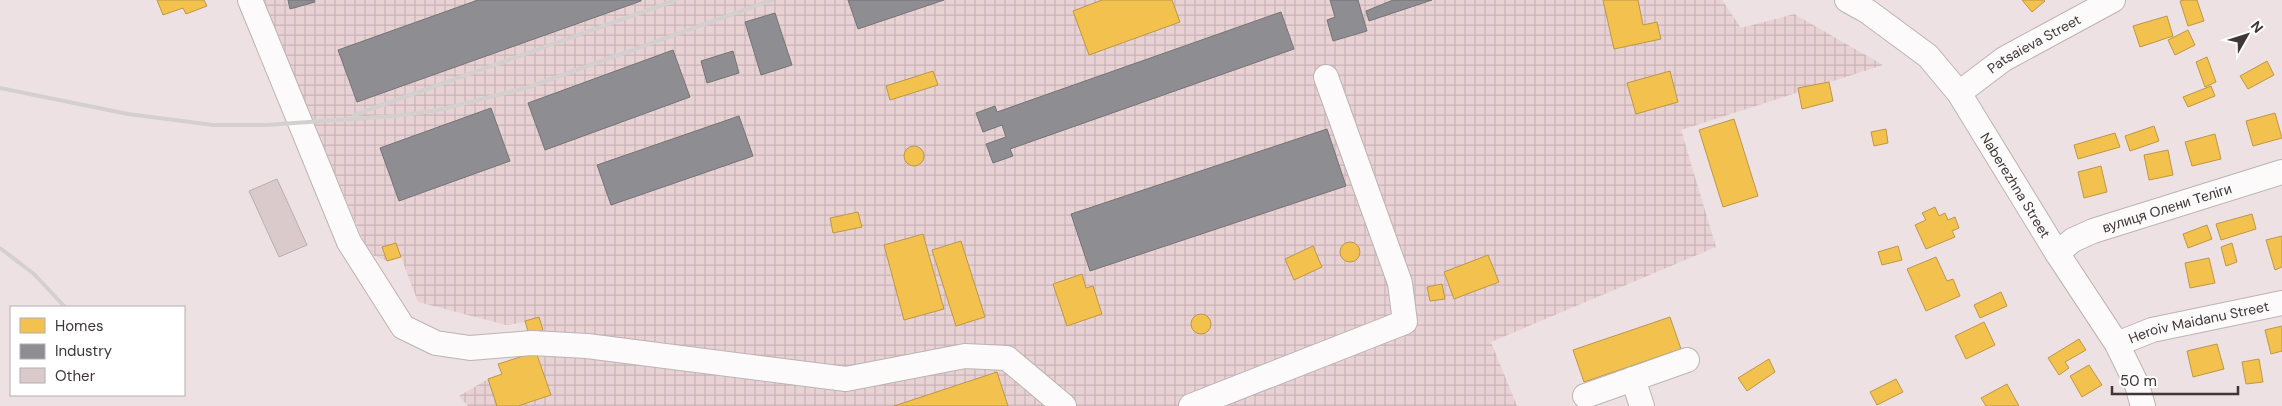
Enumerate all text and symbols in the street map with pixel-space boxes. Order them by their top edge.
street label: Patsaieva Street [1984,10,2084,77]
north arrow [2222,10,2272,60]
text: N [2247,17,2267,36]
street label: Naberezhna Street [1976,129,2055,241]
street label: вулиця Олени Теліги [2100,179,2234,237]
street label: Heroiv Maidanu Street [2126,297,2271,348]
legend [10,306,185,396]
text: Homes [55,316,104,336]
text: Industry [55,341,113,361]
scale bar [2112,364,2238,396]
text: Other [55,366,96,386]
text: 50 m [2120,371,2157,391]

